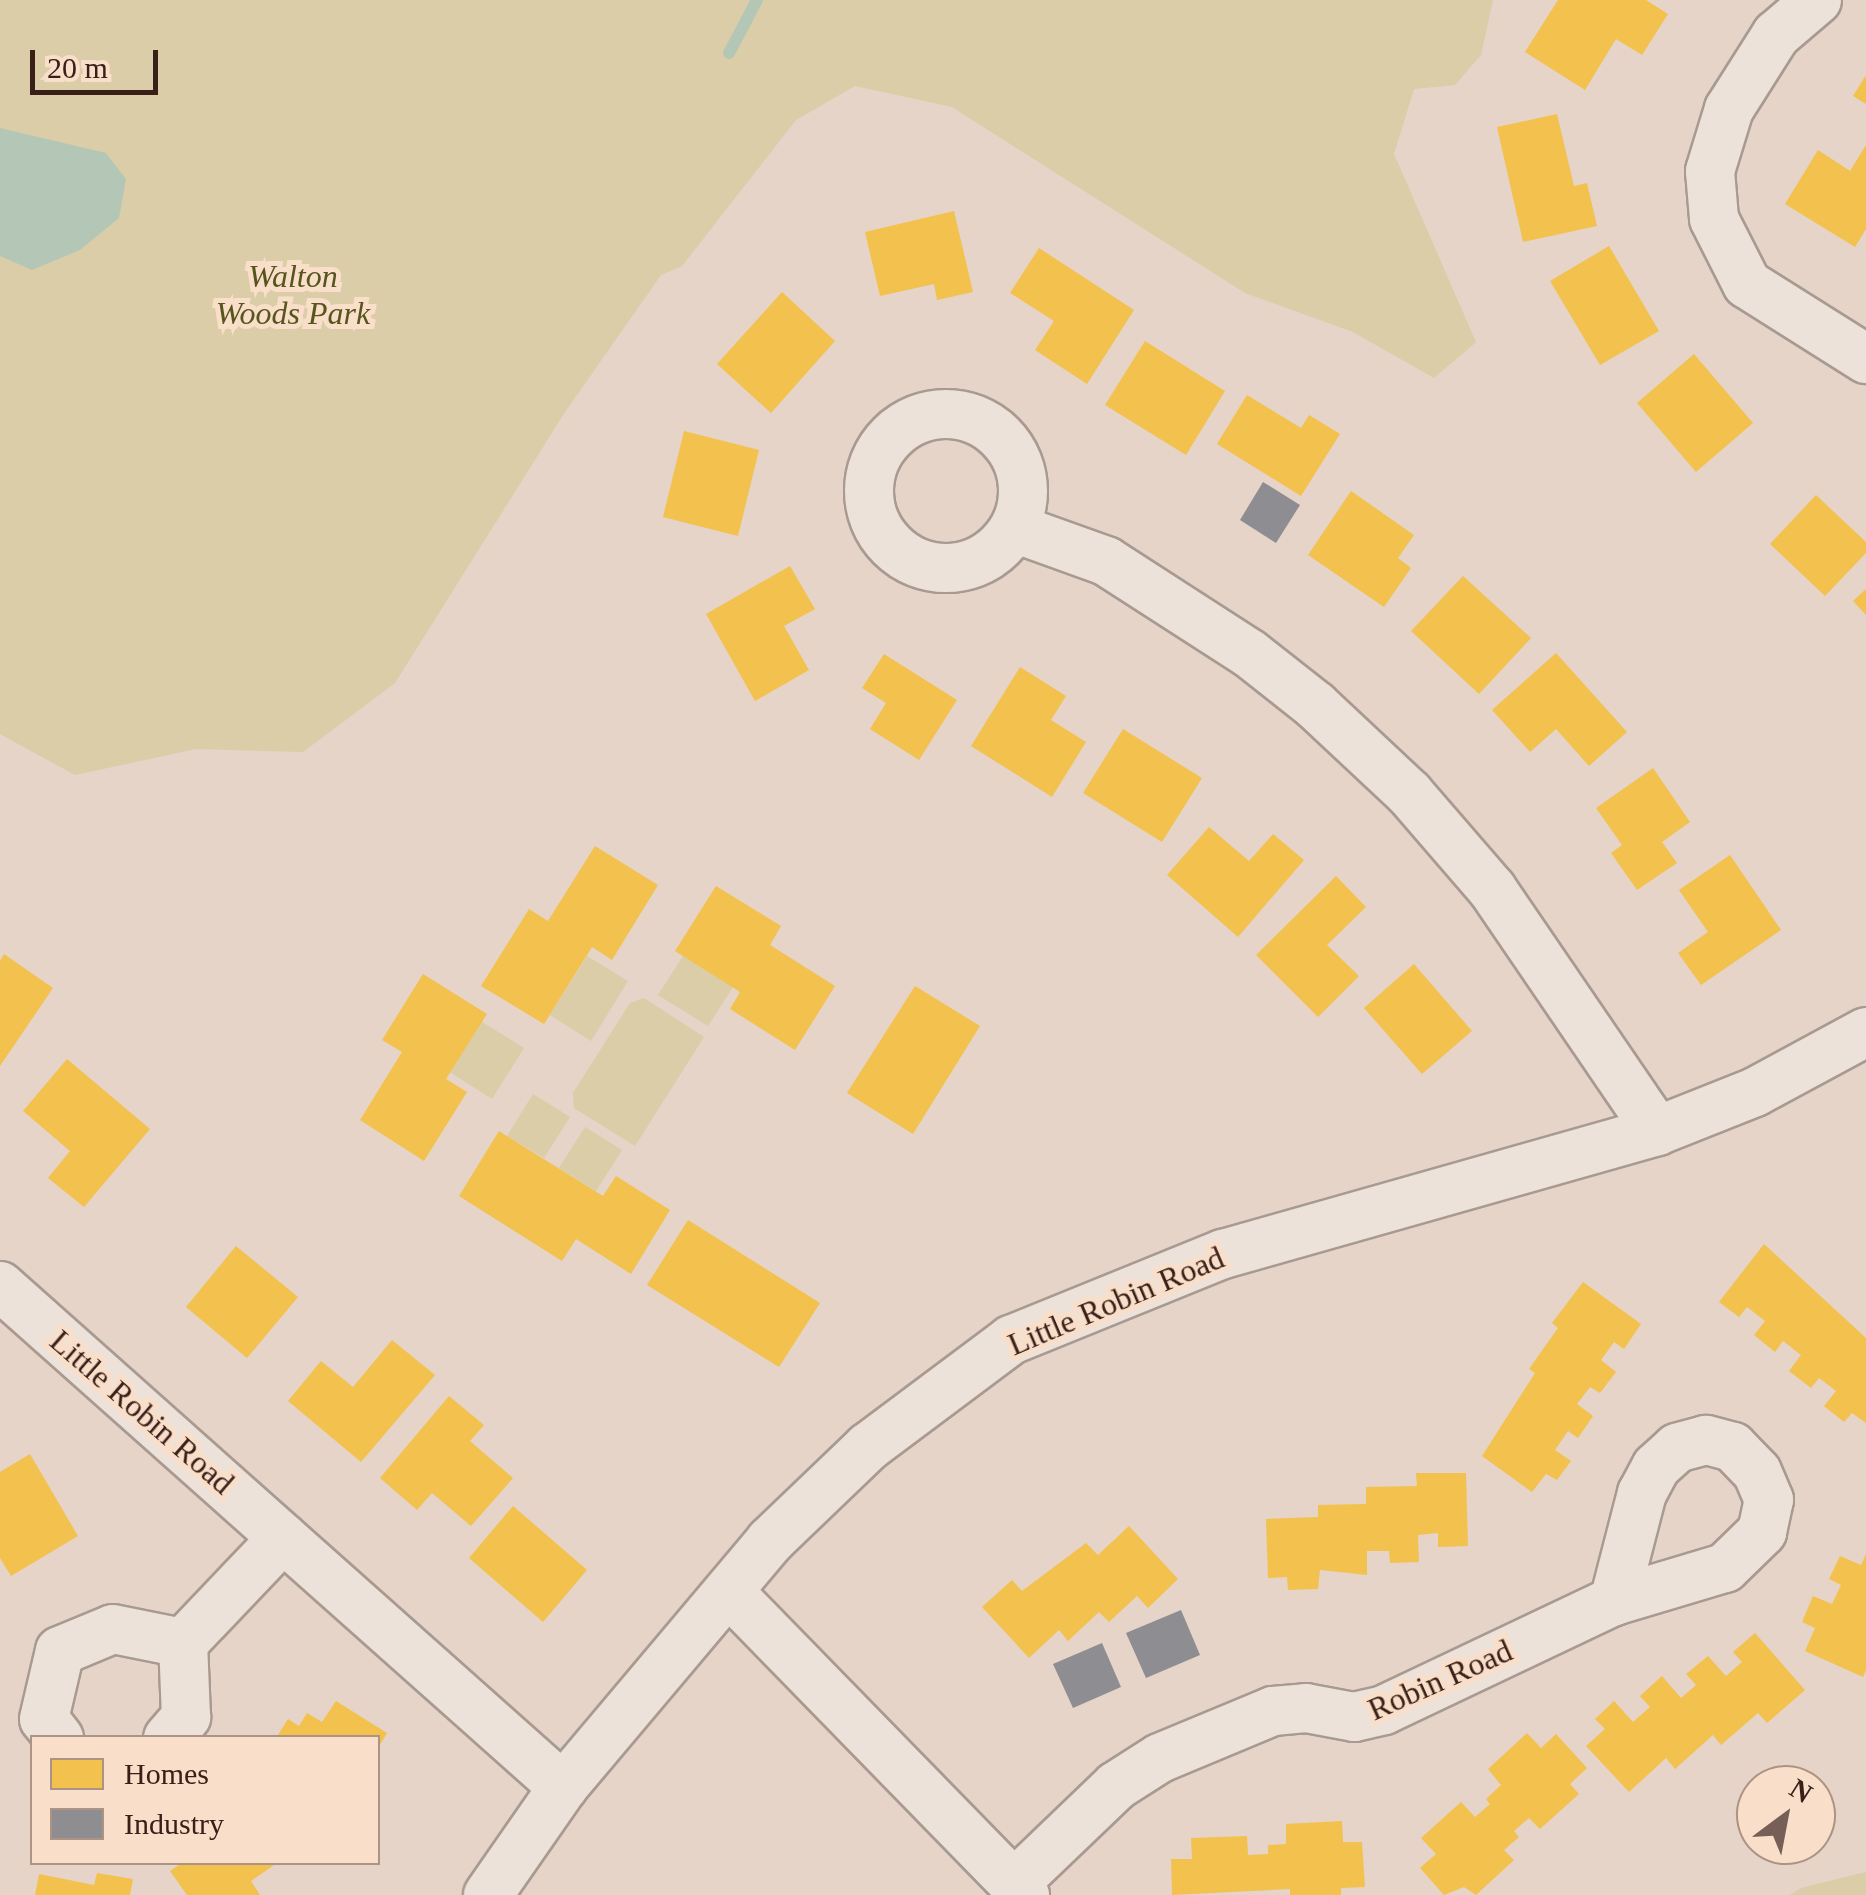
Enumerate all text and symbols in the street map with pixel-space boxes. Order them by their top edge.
scale bar [35,30,162,92]
text: 20 m [47,51,108,84]
park label: Walton Woods Park [216,258,370,333]
street label: Little Robin Road [1002,1238,1230,1364]
street label: Little Robin Road [42,1322,242,1502]
street label: Robin Road [1362,1631,1518,1729]
legend [30,1735,380,1865]
text: Homes [124,1757,209,1790]
north arrow [1736,1765,1836,1865]
text: N [1784,1772,1818,1809]
text: Industry [124,1807,224,1840]

